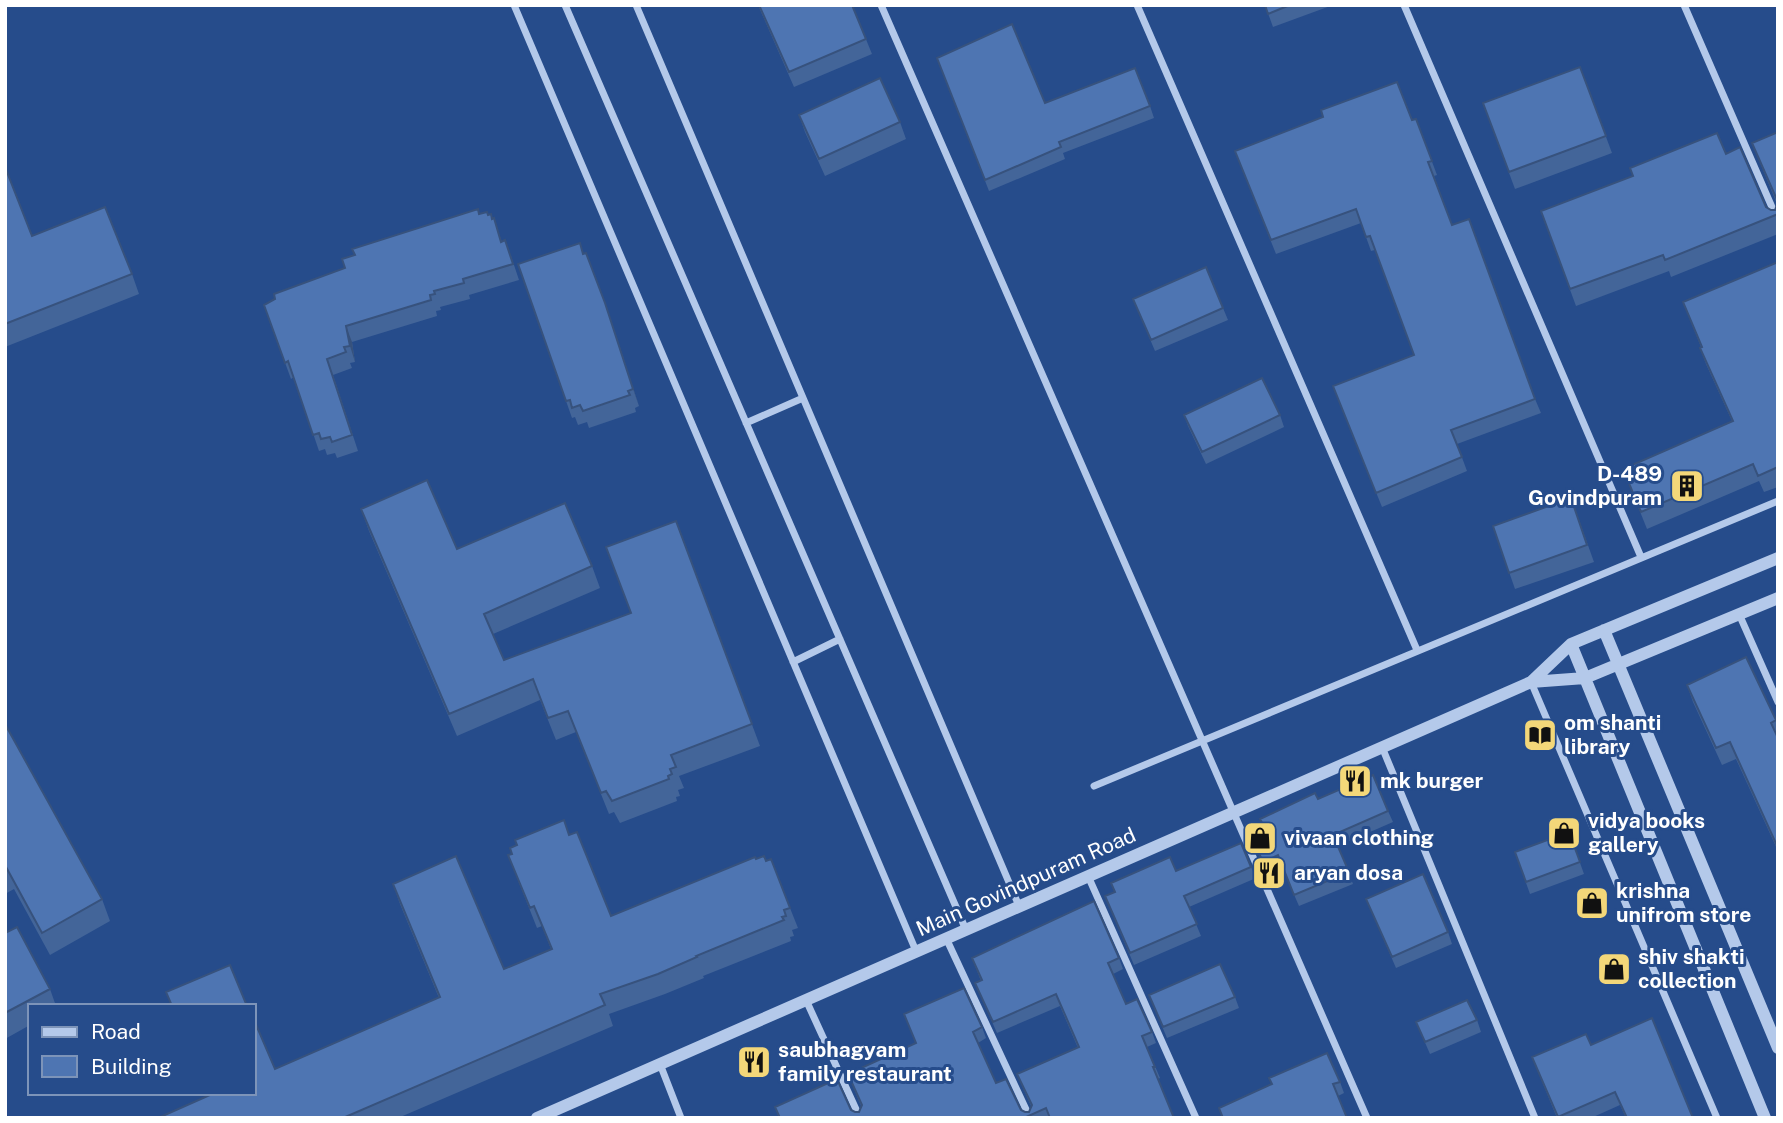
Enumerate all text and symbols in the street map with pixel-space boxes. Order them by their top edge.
place label: D-489 Govindpuram [1528,461,1662,510]
building icon: D-489 Govindpuram [1668,467,1706,505]
place label: om shanti library [1564,710,1661,759]
library icon: om shanti library [1521,716,1559,754]
restaurant icon: mk burger [1336,762,1374,800]
place label: mk burger [1380,768,1483,793]
place label: vidya books gallery [1588,808,1705,857]
shop icon: vidya books gallery [1545,814,1583,852]
shop icon: vivaan clothing [1241,819,1279,857]
street label: Main Govindpuram Road [912,822,1139,941]
place label: vivaan clothing [1284,825,1434,850]
restaurant icon: aryan dosa [1250,854,1288,892]
place label: aryan dosa [1294,860,1403,885]
place label: krishna unifrom store [1616,878,1751,927]
shop icon: krishna unifrom store [1573,884,1611,922]
place label: shiv shakti collection [1638,944,1745,993]
shop icon: shiv shakti collection [1595,950,1633,988]
legend [28,1004,256,1095]
text: Road [91,1019,141,1044]
place label: saubhagyam family restaurant [778,1037,952,1086]
restaurant icon: saubhagyam family restaurant [735,1043,773,1081]
text: Building [91,1054,172,1079]

